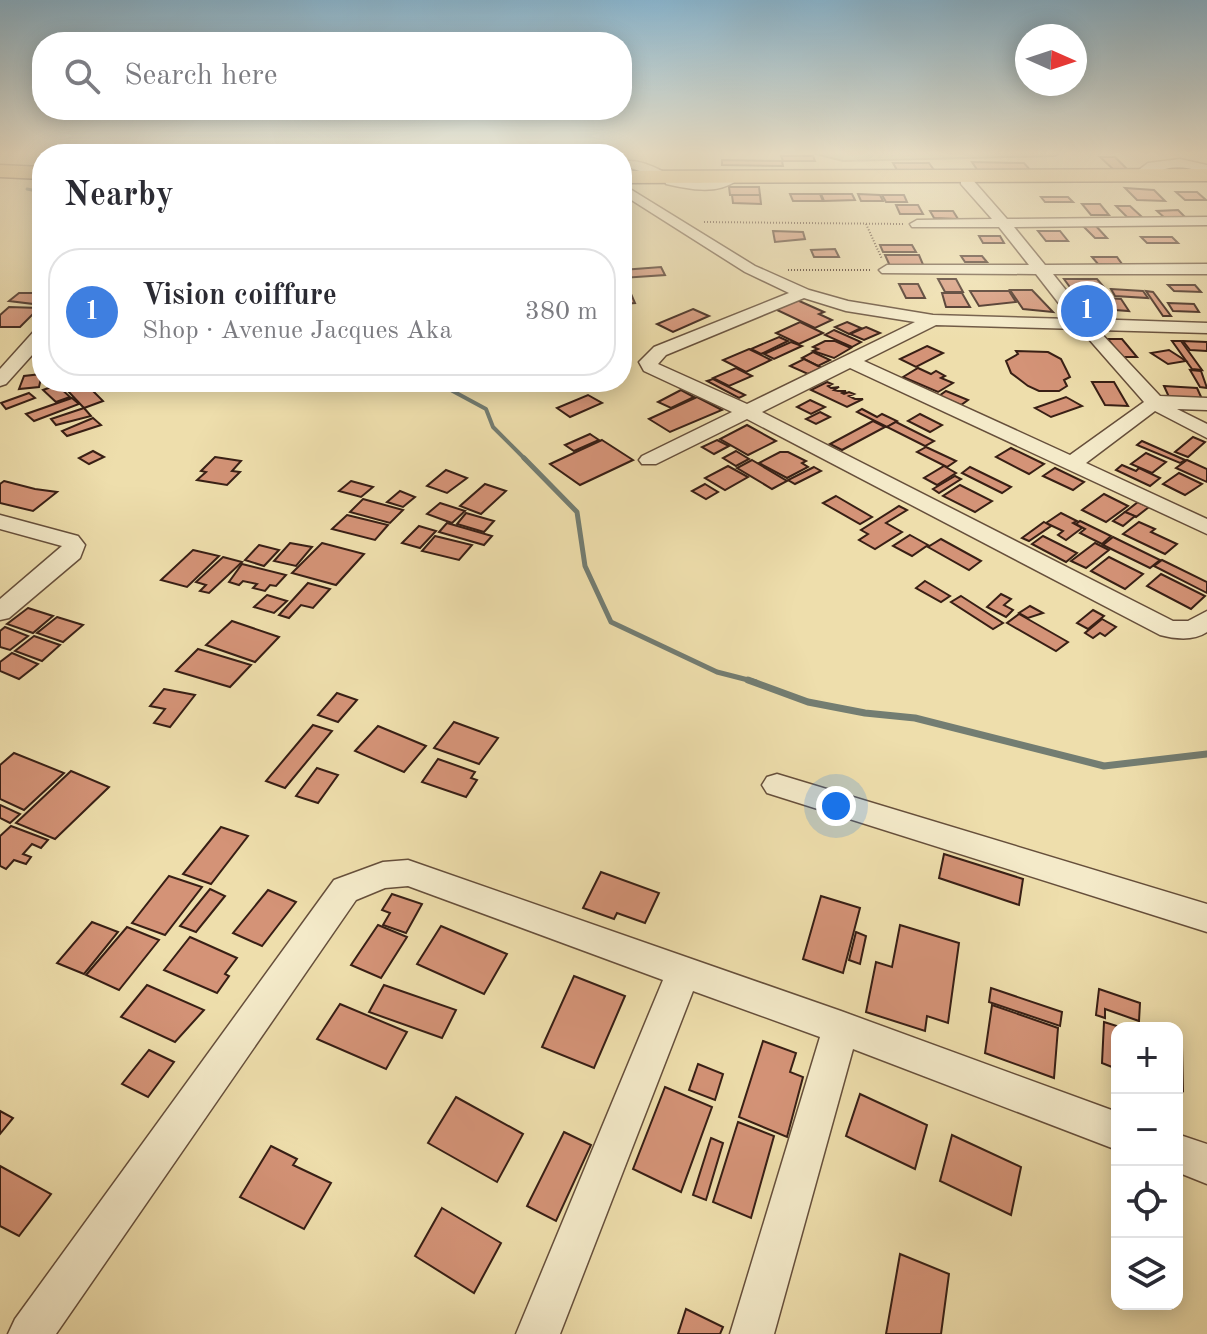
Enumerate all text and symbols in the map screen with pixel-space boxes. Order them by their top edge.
north arrow [1015,24,1087,96]
search box [32,32,632,120]
icon: search [60,54,104,98]
text: Search here [124,61,278,91]
text: Nearby [64,179,174,213]
text: Vision coiffure [142,281,337,311]
pin: 1 [1061,281,1113,341]
text: 1 [84,299,100,325]
text: 380 m [525,299,598,325]
text: Shop · Avenue Jacques Aka [142,318,452,344]
your location [816,786,856,826]
map controls [1111,1022,1183,1310]
button: + [1111,1022,1183,1094]
button: − [1111,1094,1183,1166]
button: locate [1111,1166,1183,1238]
button: layers [1111,1238,1183,1310]

